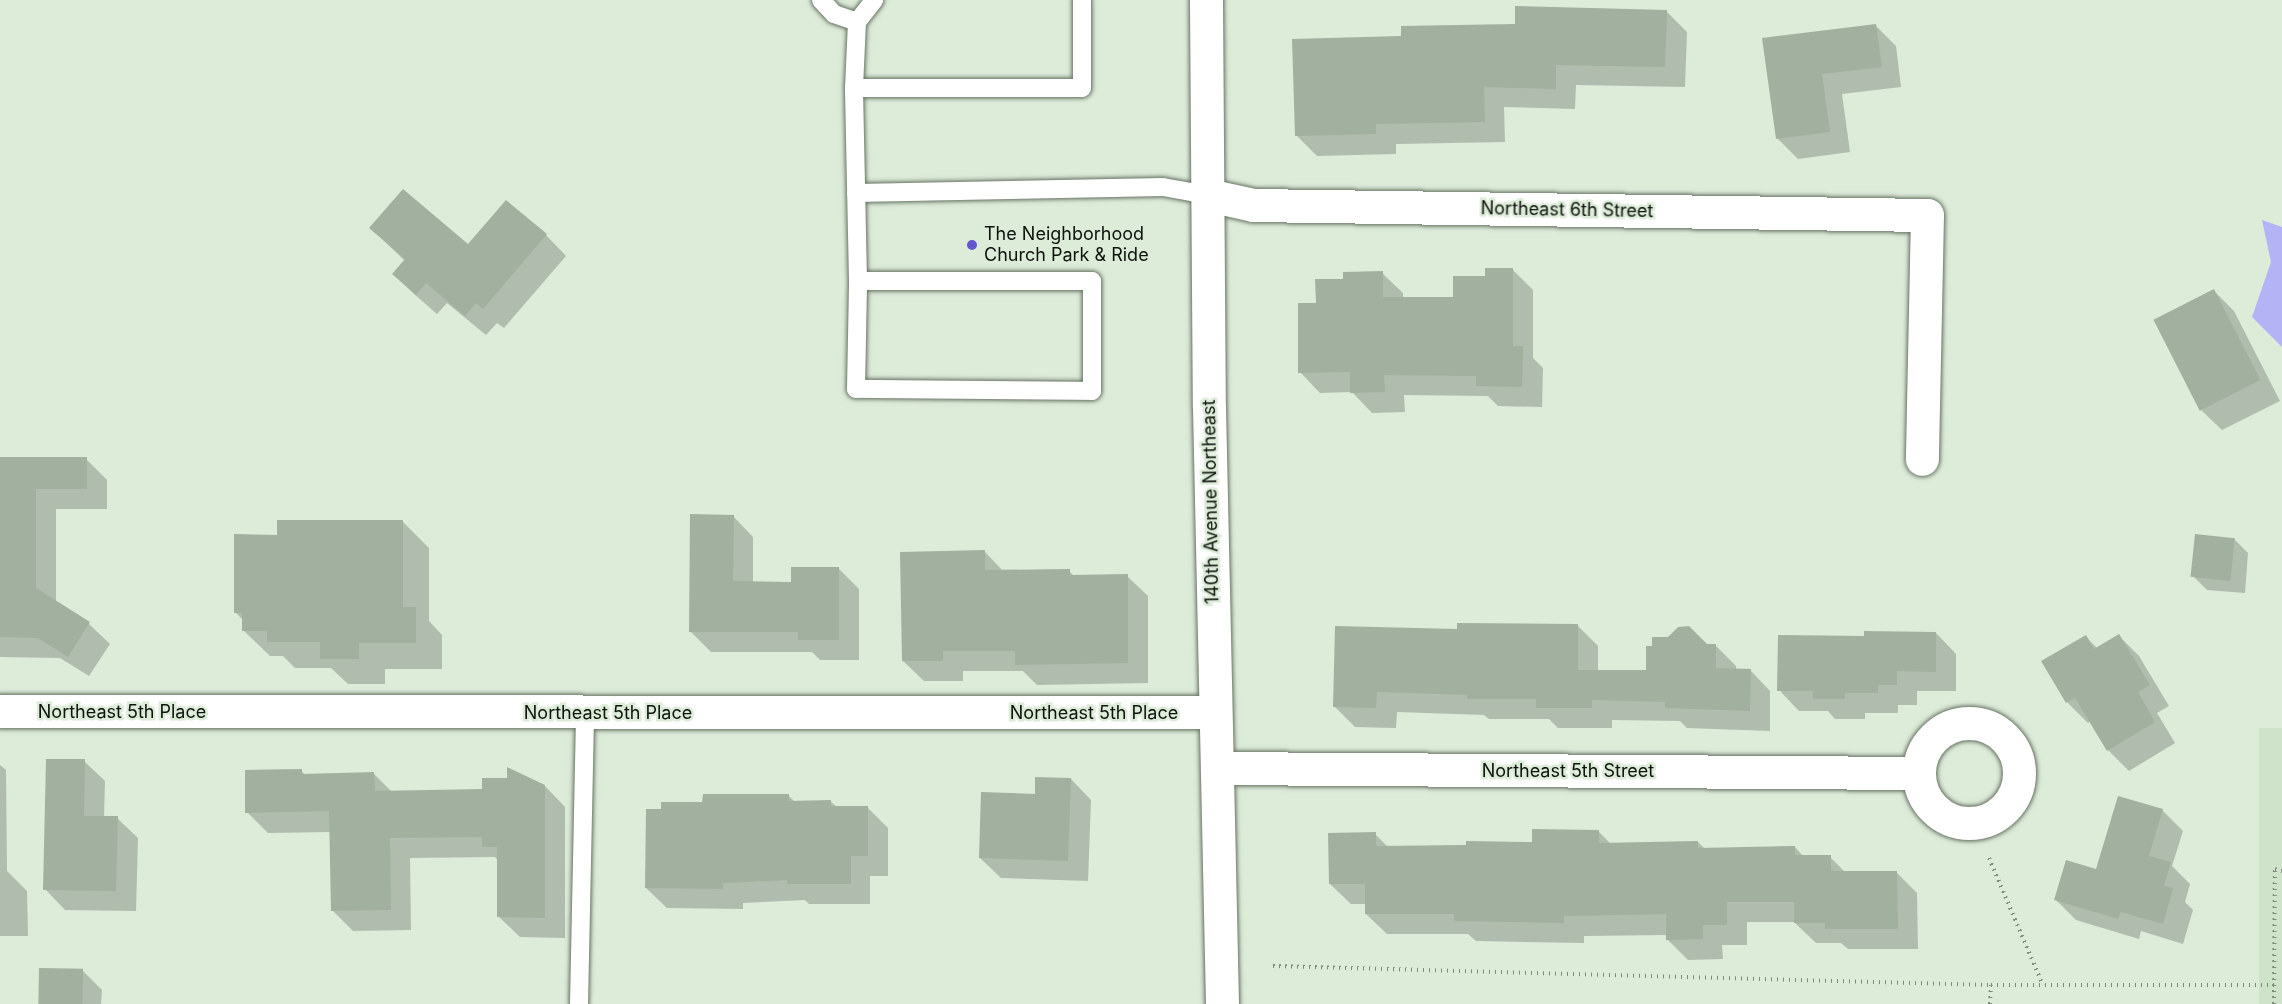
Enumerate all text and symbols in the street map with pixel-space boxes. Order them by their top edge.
street label: Northeast 6th Street [1480,198,1654,222]
place label: The Neighborhood Church Park & Ride [984,224,1149,266]
marker: The Neighborhood Church Park & Ride [965,238,979,252]
street label: 140th Avenue Northeast [1198,400,1224,604]
street label: Northeast 5th Place [38,701,206,723]
street label: Northeast 5th Place [524,702,692,724]
street label: Northeast 5th Place [1010,702,1178,724]
street label: Northeast 5th Street [1482,760,1654,782]

